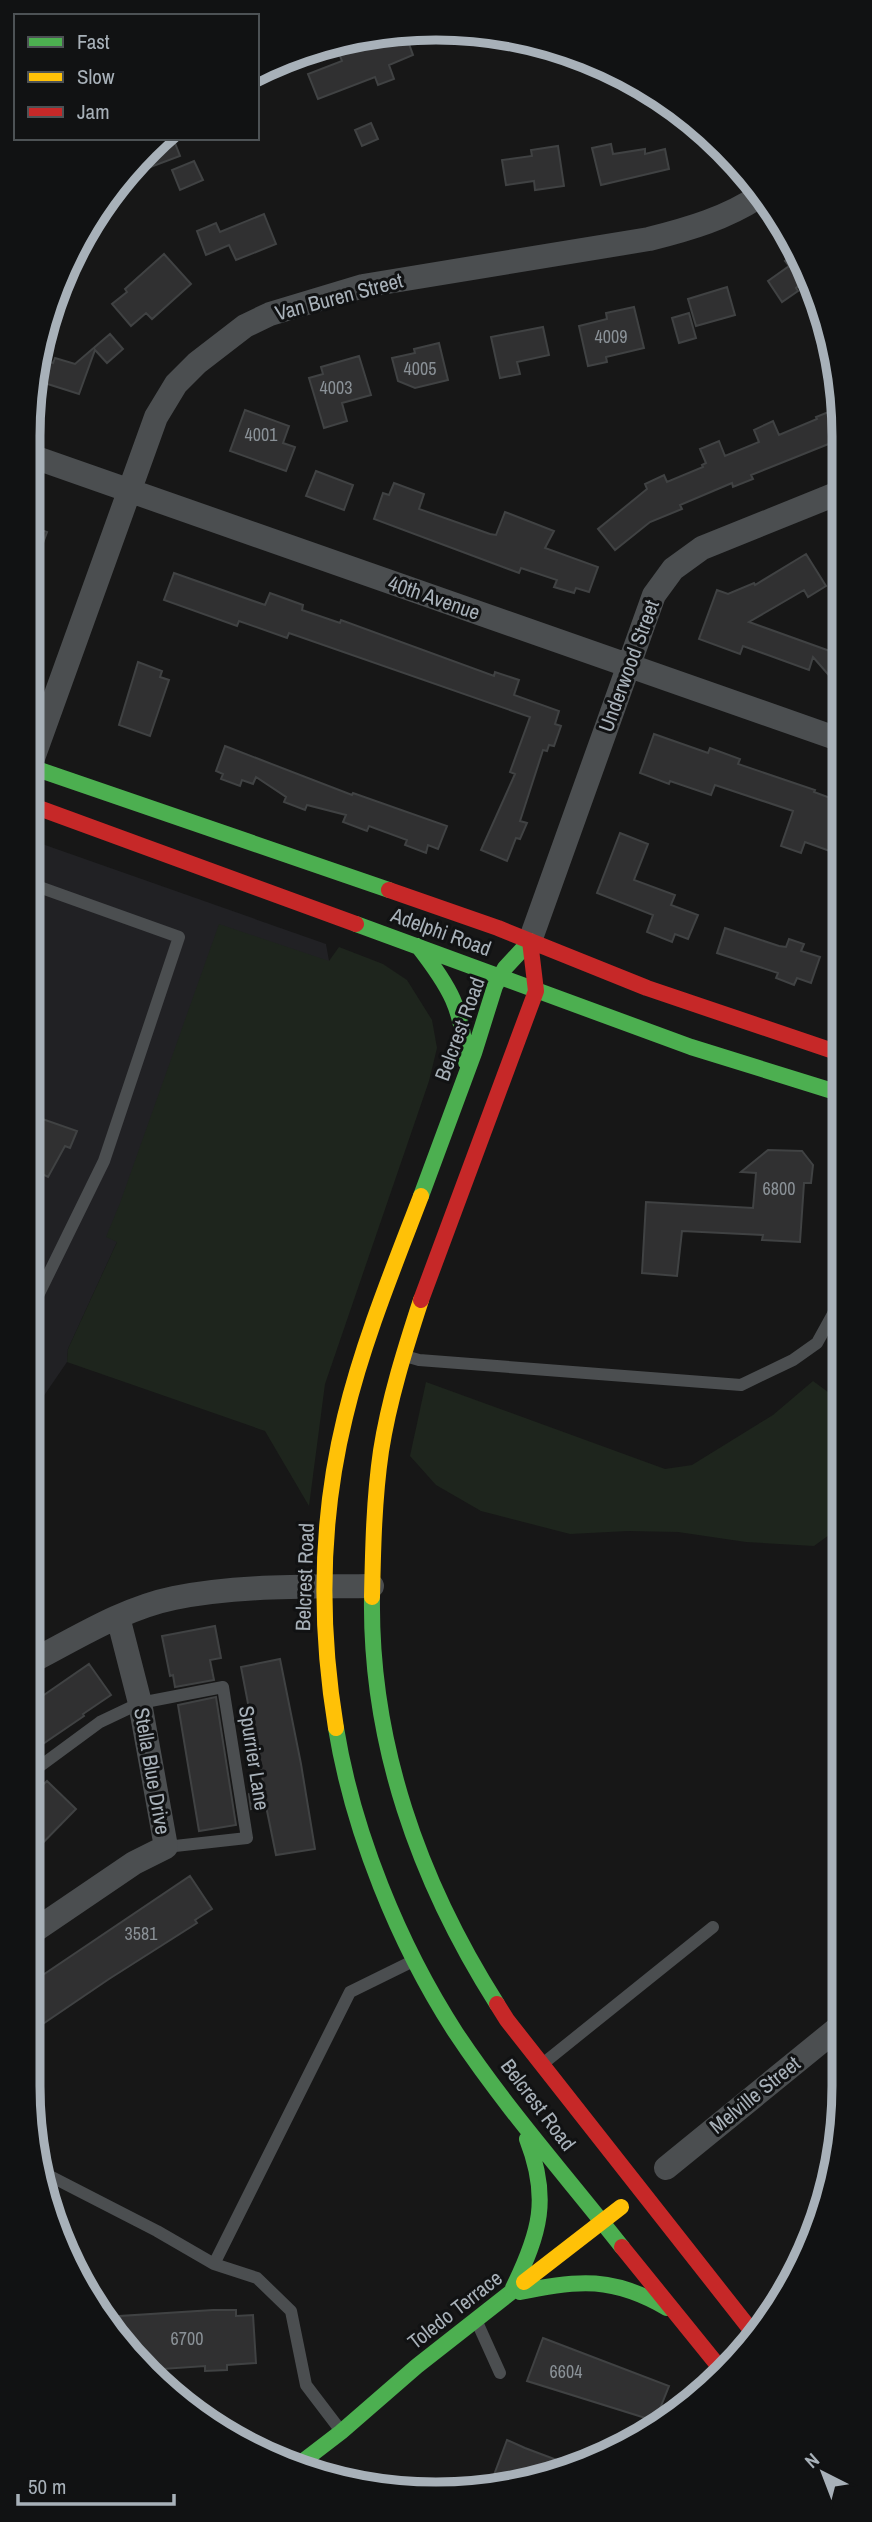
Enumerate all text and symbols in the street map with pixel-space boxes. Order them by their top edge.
legend [14,14,259,140]
text: Fast [77,27,110,56]
text: Slow [77,62,115,91]
text: Jam [77,97,110,126]
street label: Van Buren Street [272,266,406,327]
house number: 4009 [595,324,627,349]
house number: 4005 [404,356,436,381]
house number: 4003 [320,375,352,400]
house number: 4001 [245,422,278,447]
street label: 40th Avenue [384,568,484,627]
street label: Underwood Street [591,595,666,736]
street label: Adelphi Road [386,900,495,963]
street label: Belcrest Road [427,973,492,1085]
house number: 6800 [763,1176,795,1201]
street label: Belcrest Road [288,1522,321,1632]
street label: Spurrier Lane [232,1704,277,1812]
street label: Stella Blue Drive [127,1705,178,1837]
house number: 3581 [125,1921,158,1946]
street label: Melville Street [703,2049,806,2140]
street label: Belcrest Road [494,2053,583,2157]
street label: Toledo Terrace [401,2264,508,2356]
house number: 6700 [171,2326,203,2351]
house number: 6604 [550,2359,582,2384]
north arrow [788,2438,858,2508]
text: N [799,2447,825,2474]
scale bar [18,2462,173,2506]
text: 50 m [28,2472,66,2501]

